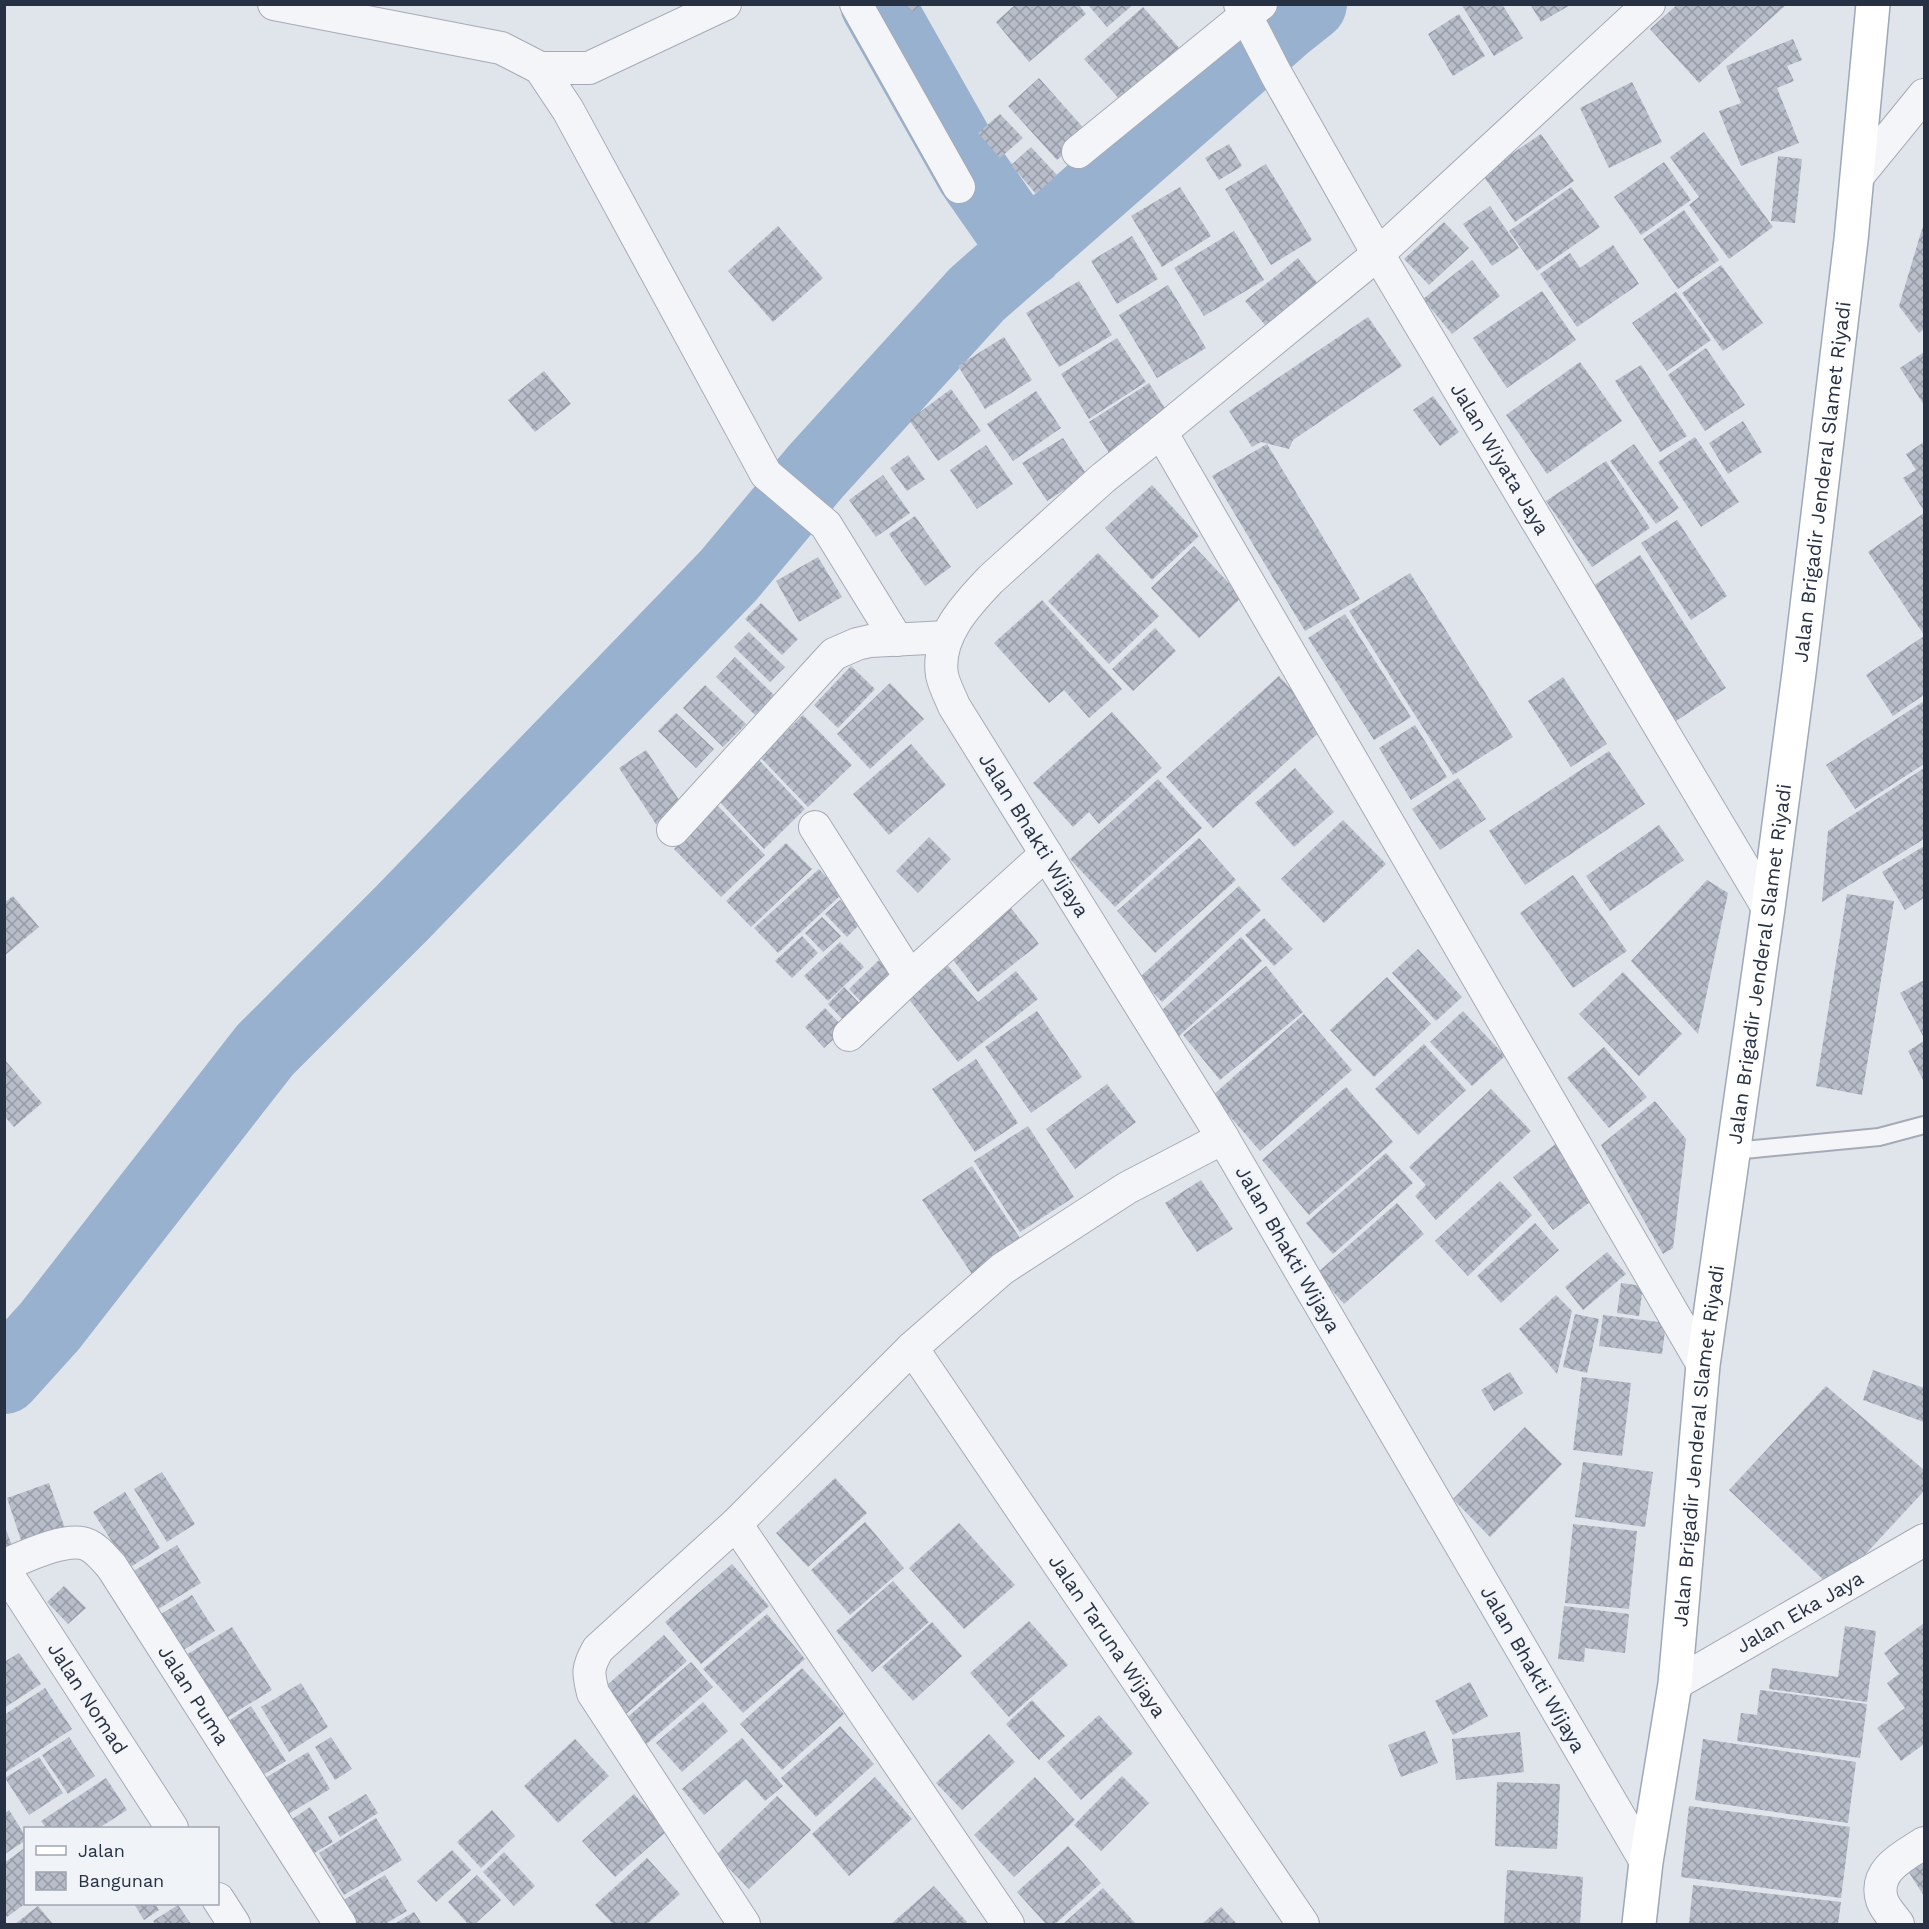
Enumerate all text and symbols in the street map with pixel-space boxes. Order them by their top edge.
street label: Jalan Brigadir Jenderal Slamet Riyadi [1788,300,1856,664]
street label: Jalan Wiyata Jaya [1446,378,1555,539]
street label: Jalan Bhakti Wijaya [974,748,1094,922]
street label: Jalan Brigadir Jenderal Slamet Riyadi [1723,782,1796,1146]
street label: Jalan Bhakti Wijaya [1230,1161,1346,1337]
street label: Jalan Brigadir Jenderal Slamet Riyadi [1668,1263,1729,1628]
street label: Jalan Taruna Wijaya [1044,1550,1171,1722]
street label: Jalan Eka Jaya [1732,1566,1868,1658]
street label: Jalan Bhakti Wijaya [1475,1581,1591,1757]
street label: Jalan Nomad [43,1638,133,1759]
street label: Jalan Puma [153,1641,235,1750]
legend [24,1827,219,1905]
text: Jalan [78,1840,125,1861]
text: Bangunan [78,1870,164,1891]

